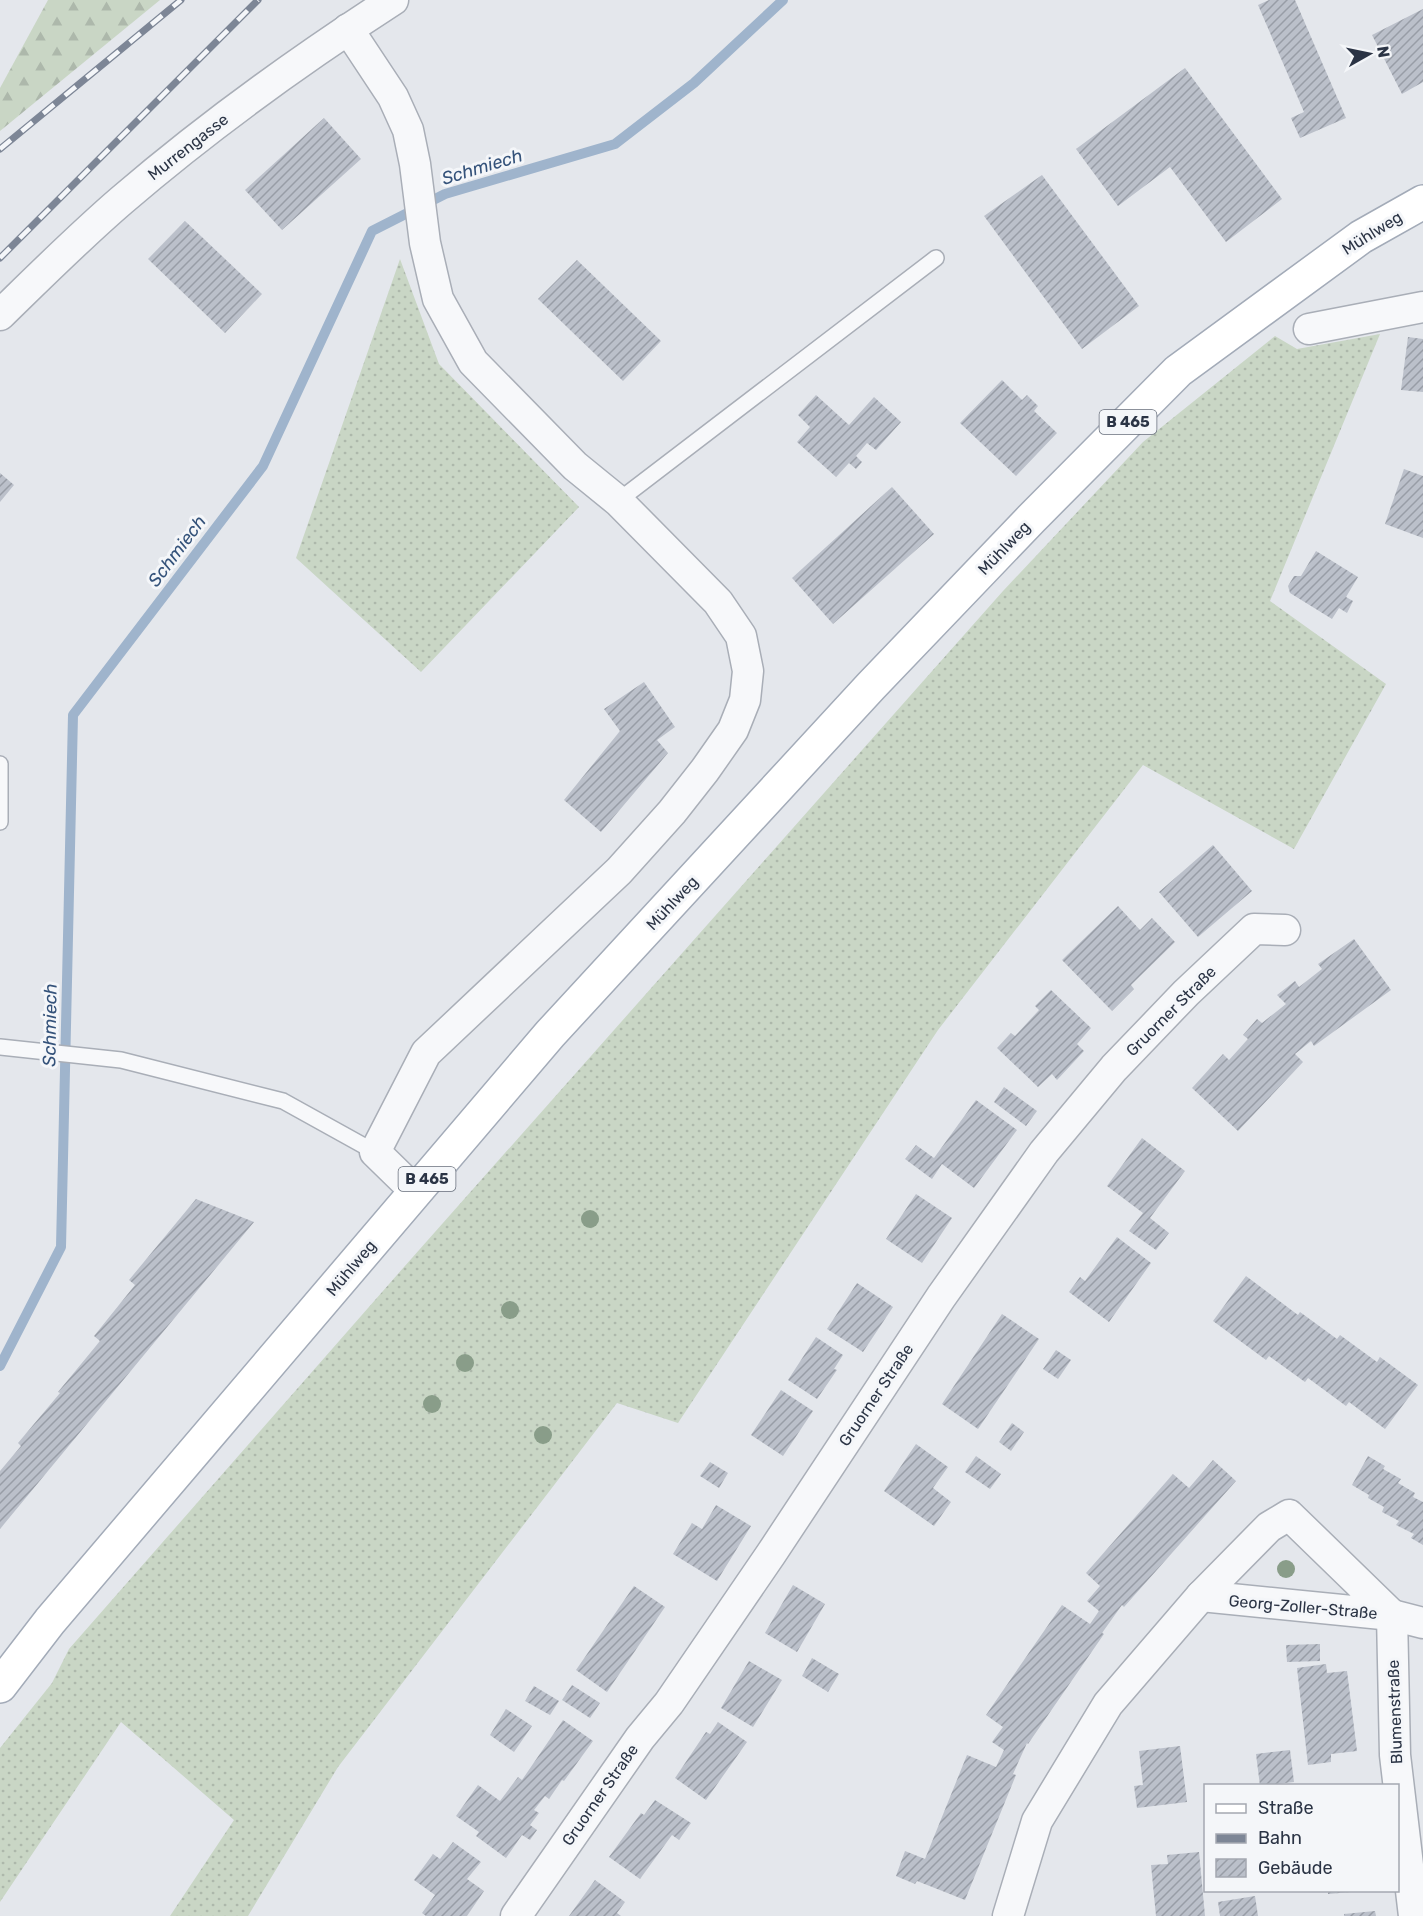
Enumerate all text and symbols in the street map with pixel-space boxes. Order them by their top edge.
north arrow [1339,24,1399,84]
text: N [1373,45,1394,59]
street label: Murrengasse [144,110,232,184]
water label: Schmiech [439,144,525,190]
street label: Mühlweg [1339,207,1405,259]
road number: B 465 [1100,410,1156,434]
water label: Schmiech [143,511,211,591]
street label: Mühlweg [974,517,1034,579]
street label: Mühlweg [642,872,702,934]
street label: Gruorner Straße [1122,962,1220,1060]
water label: Schmiech [38,983,62,1067]
road number: B 465 [398,1167,456,1191]
street label: Mühlweg [322,1236,380,1300]
street label: Gruorner Straße [835,1340,917,1450]
street label: Georg-Zoller-Straße [1228,1591,1378,1623]
street label: Blumenstraße [1384,1659,1406,1765]
street label: Gruorner Straße [558,1741,642,1849]
legend [1204,1784,1399,1892]
text: Straße [1258,1797,1314,1819]
text: Bahn [1258,1827,1302,1849]
text: Gebäude [1258,1857,1333,1879]

